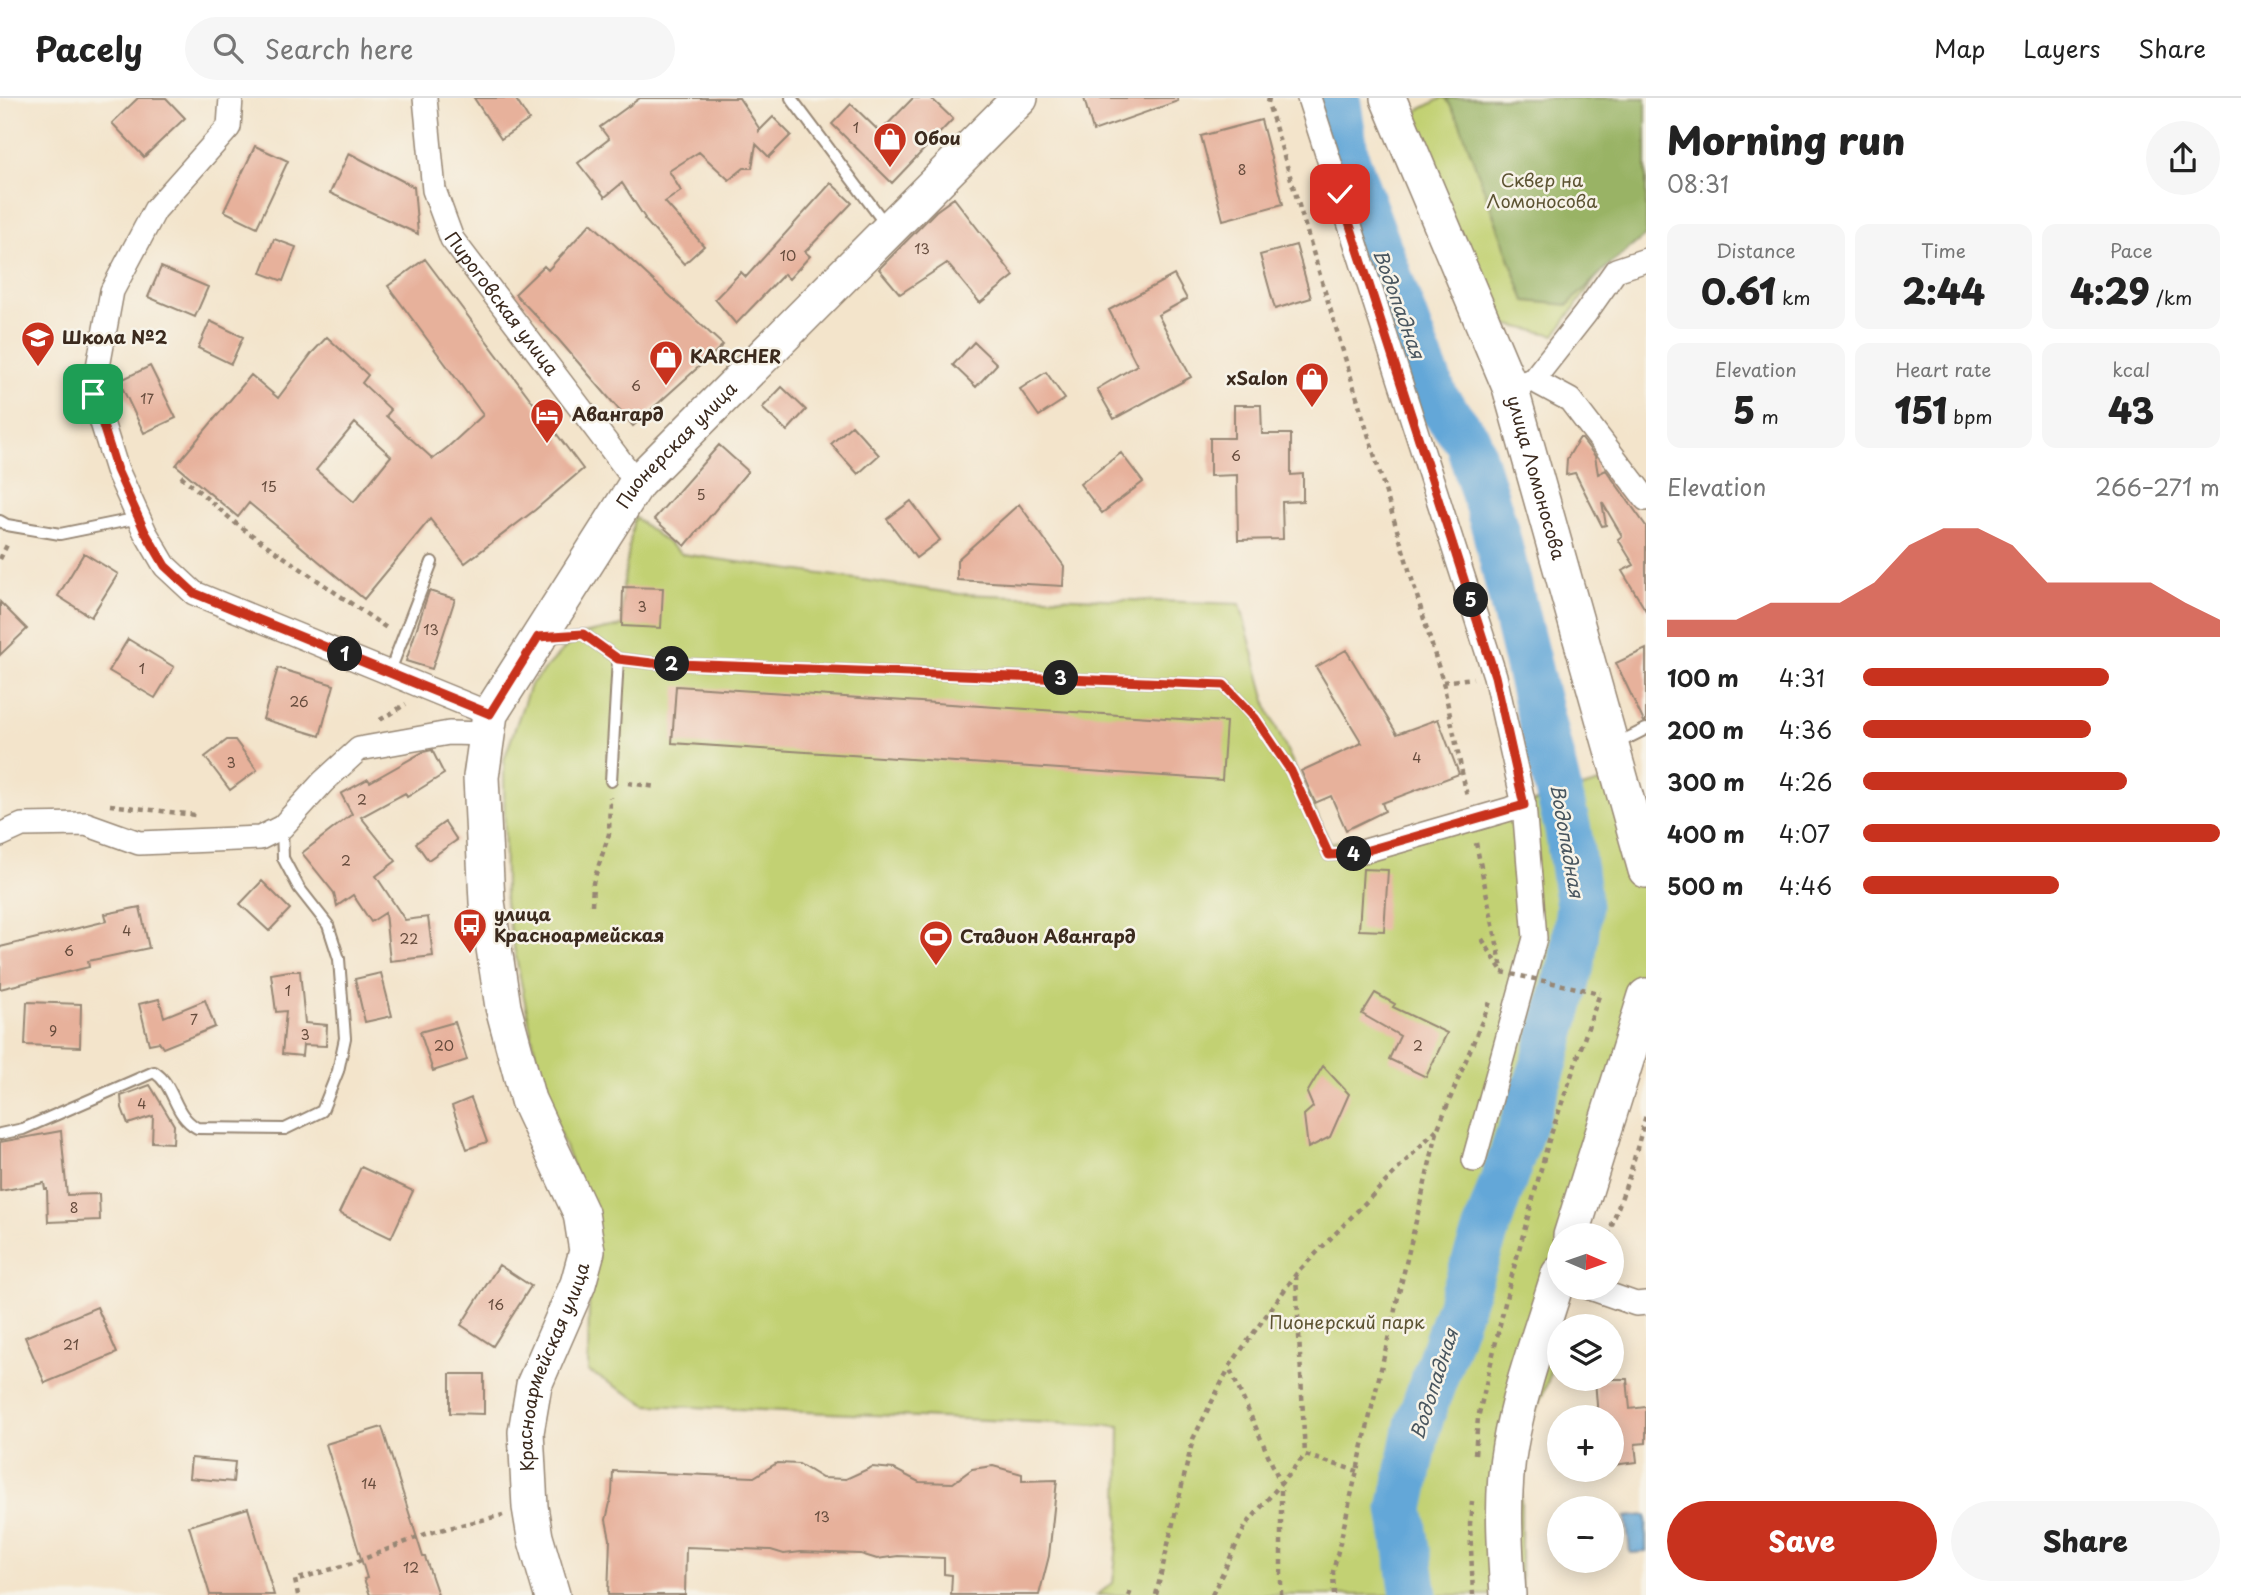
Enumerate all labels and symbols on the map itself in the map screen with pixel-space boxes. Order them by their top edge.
house number: 1 [853,117,859,138]
shop icon: Обои [871,120,909,169]
place label: Обои [914,124,961,151]
house number: 8 [1238,159,1246,180]
pin [1310,164,1370,224]
park label: Сквер на Ломоносова [1487,166,1598,214]
street label: Пироговская улица [439,225,566,381]
house number: 13 [914,238,930,259]
house number: 10 [780,245,796,266]
water label: Водопадная [1367,245,1433,364]
school or university icon: Школа №2 [19,319,57,368]
place label: Школа №2 [62,323,168,350]
shop icon: KARCHER [647,338,685,387]
place label: KARCHER [690,342,781,369]
shop icon: xSalon [1293,360,1331,409]
pin [63,364,123,424]
place label: xSalon [1227,364,1288,391]
street label: Пионерская улица [609,374,743,513]
house number: 6 [631,375,641,396]
house number: 17 [140,388,154,409]
street label: улица Ломоносова [1501,392,1573,563]
hotel icon: Авангард [528,396,566,445]
place label: Авангард [572,400,664,427]
house number: 6 [1231,445,1241,466]
house number: 15 [261,476,277,497]
house number: 5 [696,484,706,505]
pin: 5 [1454,582,1488,618]
house number: 3 [637,596,647,617]
house number: 13 [423,619,439,640]
pin: 1 [328,636,362,672]
pin: 2 [654,646,690,682]
house number: 1 [139,658,145,679]
pin: 3 [1044,660,1078,696]
house number: 26 [289,691,309,712]
house number: 4 [1412,747,1422,768]
house number: 3 [226,752,236,773]
water label: Водопадная [1544,782,1592,901]
house number: 2 [357,789,367,810]
pin: 4 [1336,836,1372,872]
house number: 2 [341,850,351,871]
place label: улица Красноармейская [494,900,664,948]
bus stop icon: улица Красноармейская [451,906,489,955]
sports icon: Стадион Авангард [917,918,955,967]
house number: 4 [122,920,132,941]
place label: Стадион Авангард [960,922,1136,949]
house number: 22 [400,928,418,949]
house number: 6 [64,940,74,961]
house number: 1 [285,980,291,1001]
house number: 7 [190,1009,198,1030]
house number: 9 [49,1020,57,1041]
house number: 3 [300,1024,310,1045]
house number: 20 [434,1035,454,1056]
house number: 2 [1413,1035,1423,1056]
house number: 4 [137,1093,147,1114]
house number: 8 [70,1197,78,1218]
north arrow [1547,1223,1624,1300]
street label: Красноармейская улица [511,1259,595,1472]
house number: 16 [488,1294,504,1315]
park label: Пионерский парк [1269,1308,1425,1335]
water label: Водопадная [1402,1323,1465,1443]
house number: 21 [63,1334,79,1355]
house number: 14 [361,1473,377,1494]
house number: 13 [814,1506,830,1527]
house number: 12 [403,1557,419,1578]

